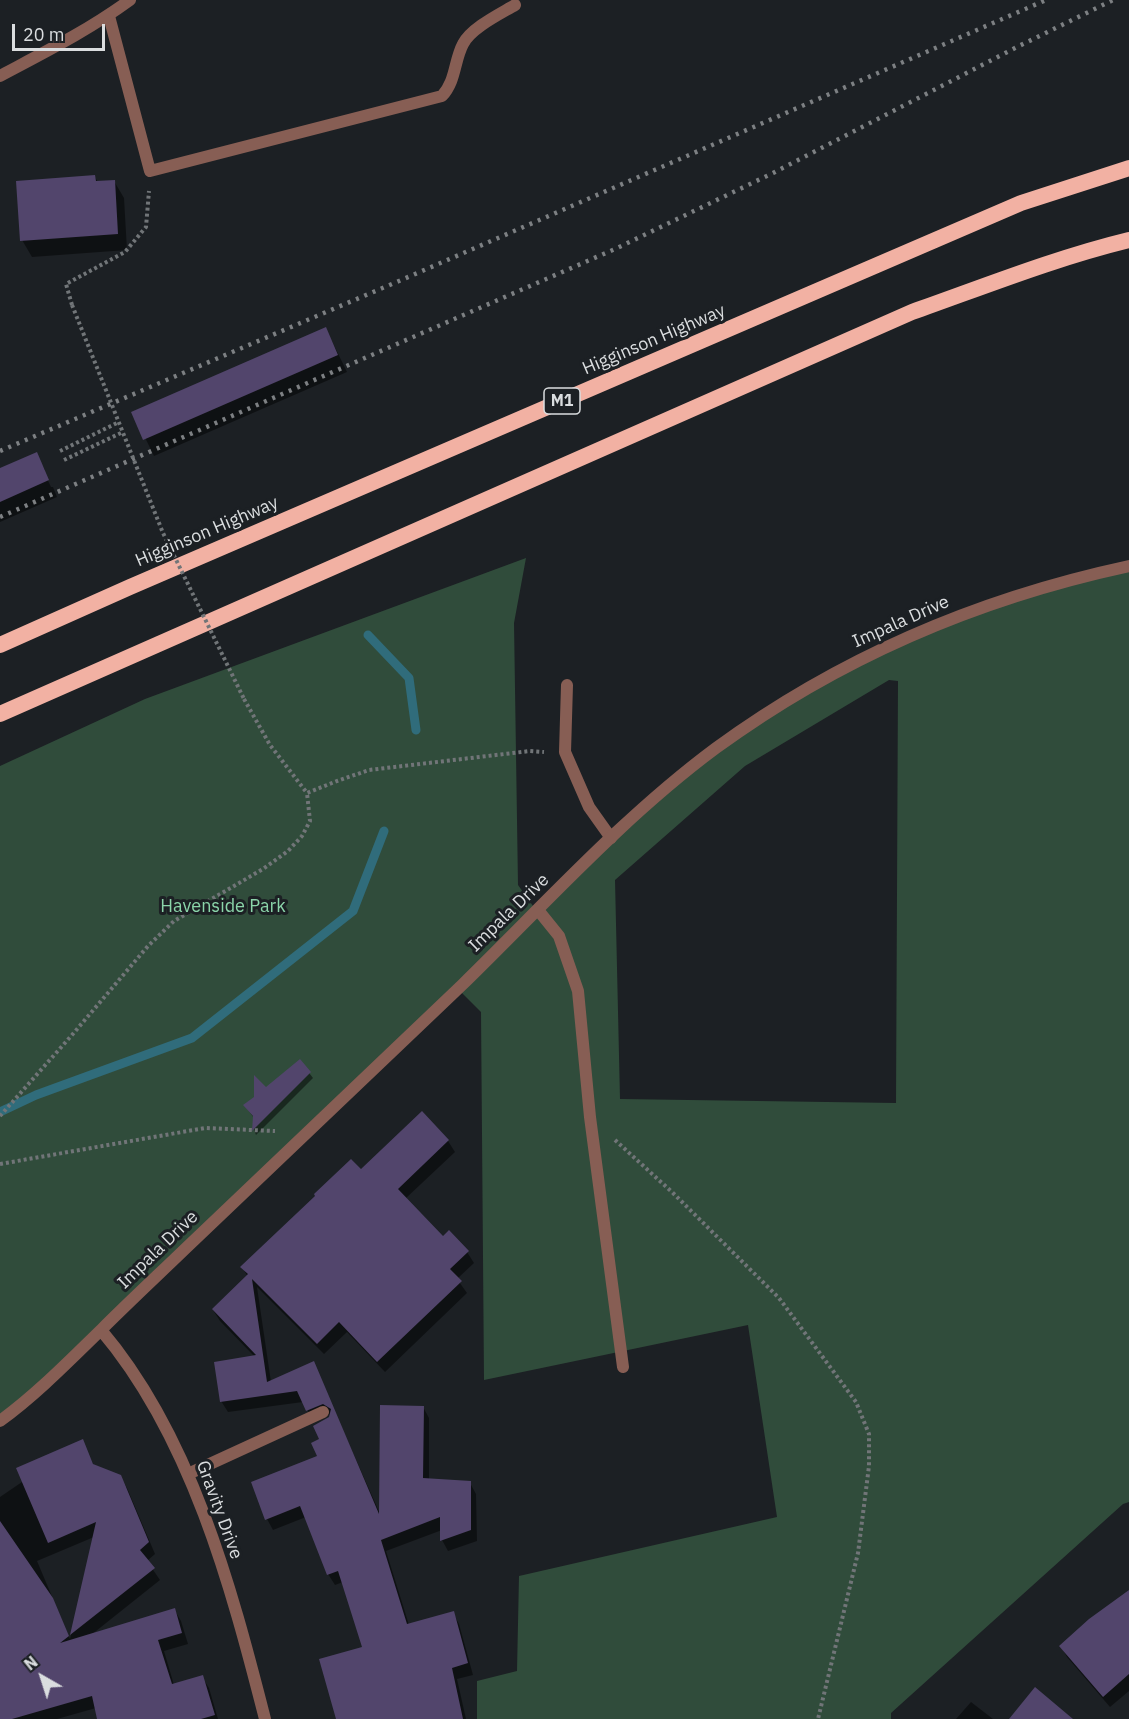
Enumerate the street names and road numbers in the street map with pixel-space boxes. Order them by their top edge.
street label: Higginson Highway [579,300,729,380]
road number: M1 [544,388,580,414]
street label: Higginson Highway [132,492,282,572]
street label: Impala Drive [849,591,953,653]
street label: Impala Drive [464,869,554,957]
street label: Impala Drive [113,1206,203,1294]
street label: Gravity Drive [191,1458,247,1562]

